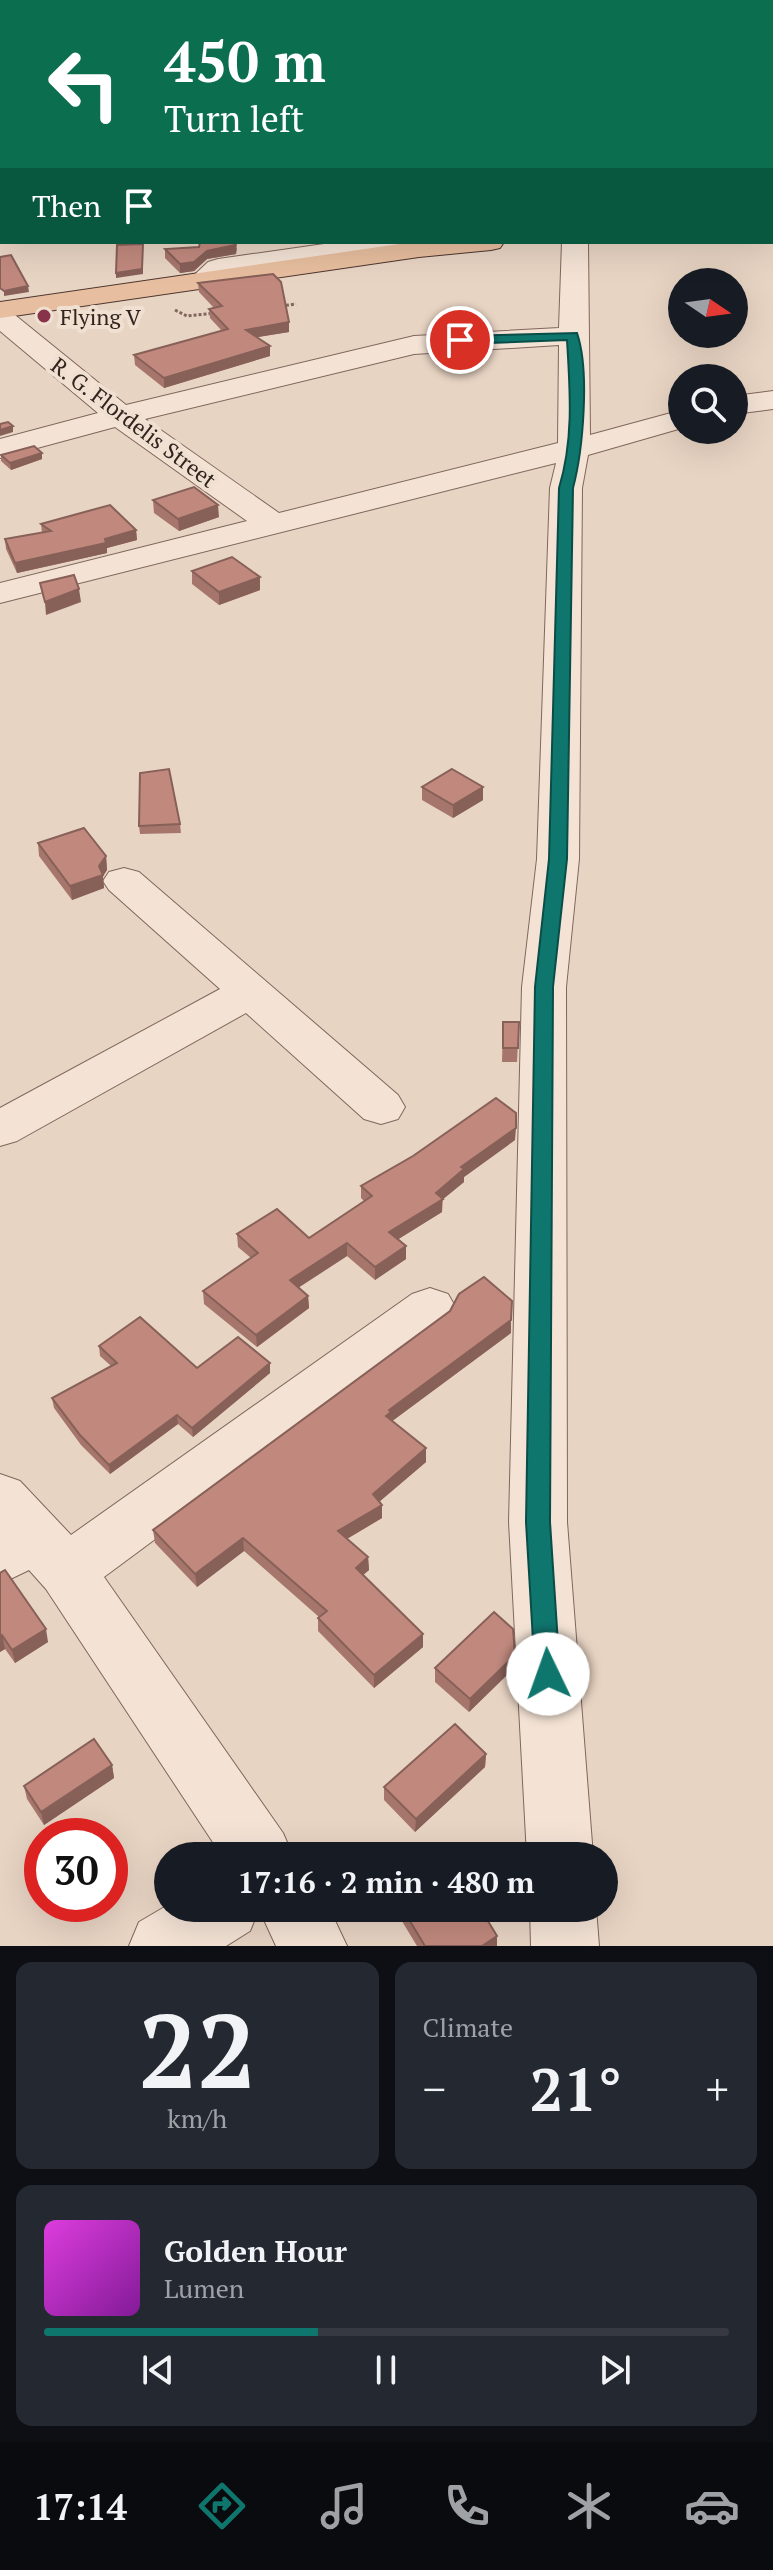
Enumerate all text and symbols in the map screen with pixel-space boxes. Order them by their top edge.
text: 450 m [164,24,326,98]
icon: left [32,32,136,136]
text: Turn left [164,95,304,142]
icon: arrive [117,184,161,228]
text: Then [32,186,101,226]
north arrow [668,268,748,348]
map controls [668,268,748,444]
place label: Flying V [60,302,142,331]
pin [426,306,494,374]
marker: Flying V [35,307,53,325]
icon: arrive [438,318,482,362]
street label: R. G. Flordelis Street [46,350,222,494]
button: search [668,364,748,444]
position arrow [506,1632,590,1716]
speed limit sign: 30 [24,1818,128,1922]
text: 17:16 · 2 min · 480 m [238,1862,534,1902]
text: 22 [138,1980,256,2118]
text: Climate [423,2010,513,2044]
text: 21° [529,2049,622,2128]
text: − [423,2059,446,2118]
text: + [706,2059,729,2118]
text: km/h [167,2101,227,2135]
text: Golden Hour [164,2231,347,2271]
text: Lumen [164,2271,244,2305]
icon: previous [136,2348,180,2392]
icon: pause [364,2348,408,2392]
icon: next [593,2348,637,2392]
icon: directions [194,2478,250,2534]
icon: music [316,2478,372,2534]
icon: phone [439,2478,495,2534]
icon: climate [561,2478,617,2534]
icon: car [684,2478,740,2534]
text: 17:14 [33,2483,127,2530]

